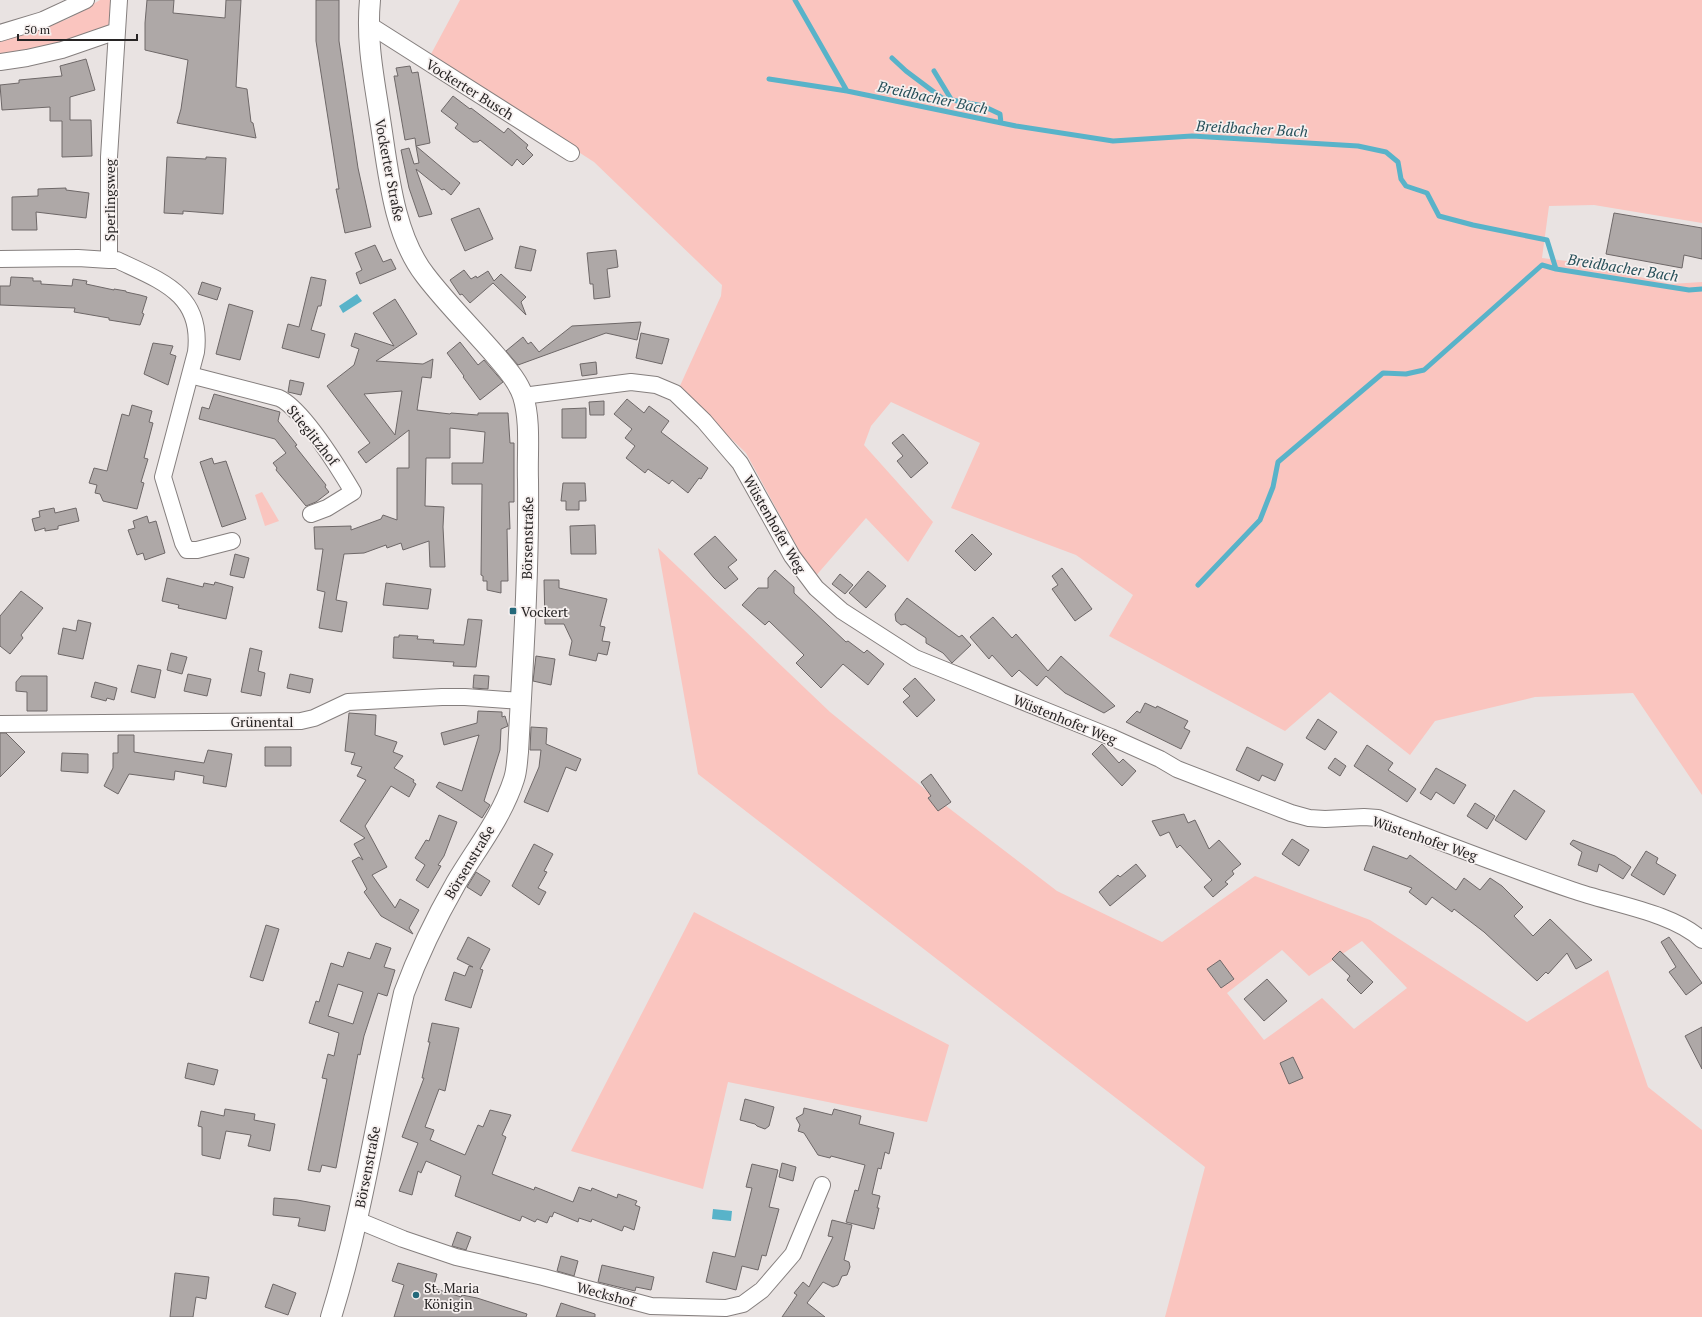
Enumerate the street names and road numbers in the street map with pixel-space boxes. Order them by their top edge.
street label: Vockerter Busch [422,54,518,124]
street label: Vockerter Straße [371,117,409,223]
street label: Sperlingsweg [100,158,119,241]
street label: Stieglitzhof [283,401,344,470]
street label: Wüstenhofer Weg [739,472,811,577]
street label: Börsenstraße [517,496,537,580]
street label: Wüstenhofer Weg [1010,690,1120,749]
street label: Grünental [230,712,294,731]
street label: Wüstenhofer Weg [1370,811,1481,865]
street label: Börsenstraße [440,822,498,902]
street label: Börsenstraße [350,1125,384,1209]
street label: Weckshof [575,1277,638,1311]

